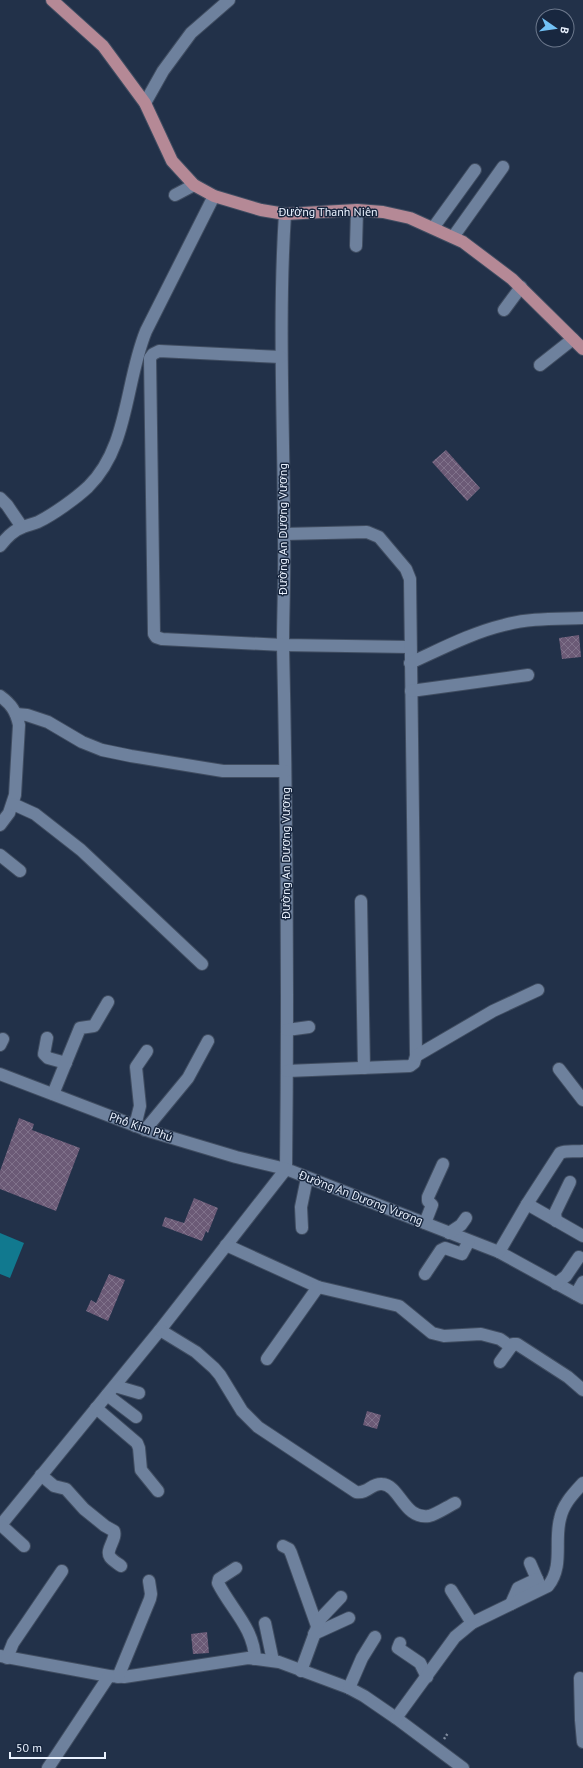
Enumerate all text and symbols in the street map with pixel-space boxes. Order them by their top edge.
north arrow [535,8,575,48]
text: B [557,26,572,35]
street label: Đường Thanh Niên [277,204,378,219]
street label: Đường An Dương Vương [275,463,290,596]
street label: Đường An Dương Vương [278,787,293,920]
street label: Phố Kim Phú [107,1109,175,1144]
street label: Đường An Dương Vương [296,1167,425,1228]
scale bar [10,1734,105,1760]
text: 50 m [16,1740,42,1755]

